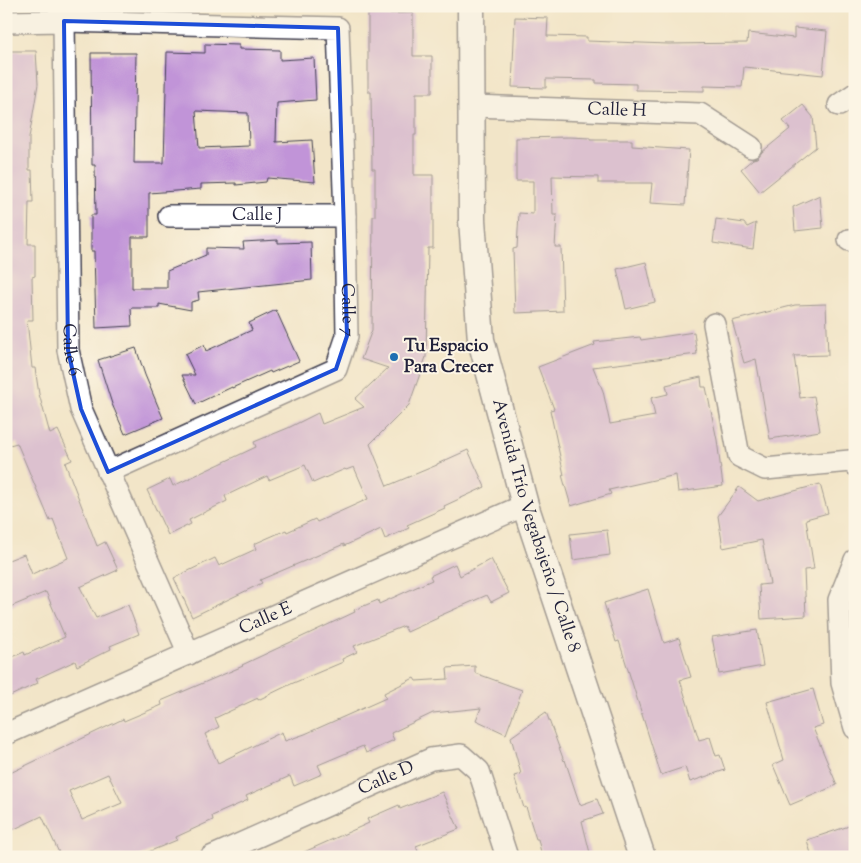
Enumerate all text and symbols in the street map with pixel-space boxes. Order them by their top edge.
street label: Calle H [587,97,647,125]
street label: Calle J [232,203,282,229]
street label: Calle 7 [333,283,360,337]
street label: Calle 6 [55,323,86,379]
place label: Tu Espacio Para Crecer [404,334,494,381]
marker: Tu Espacio Para Crecer [388,351,400,363]
street label: Avenida Trío Vegabajeño / Calle 8 [484,396,586,656]
street label: Calle E [235,596,297,642]
street label: Calle D [354,755,419,803]

